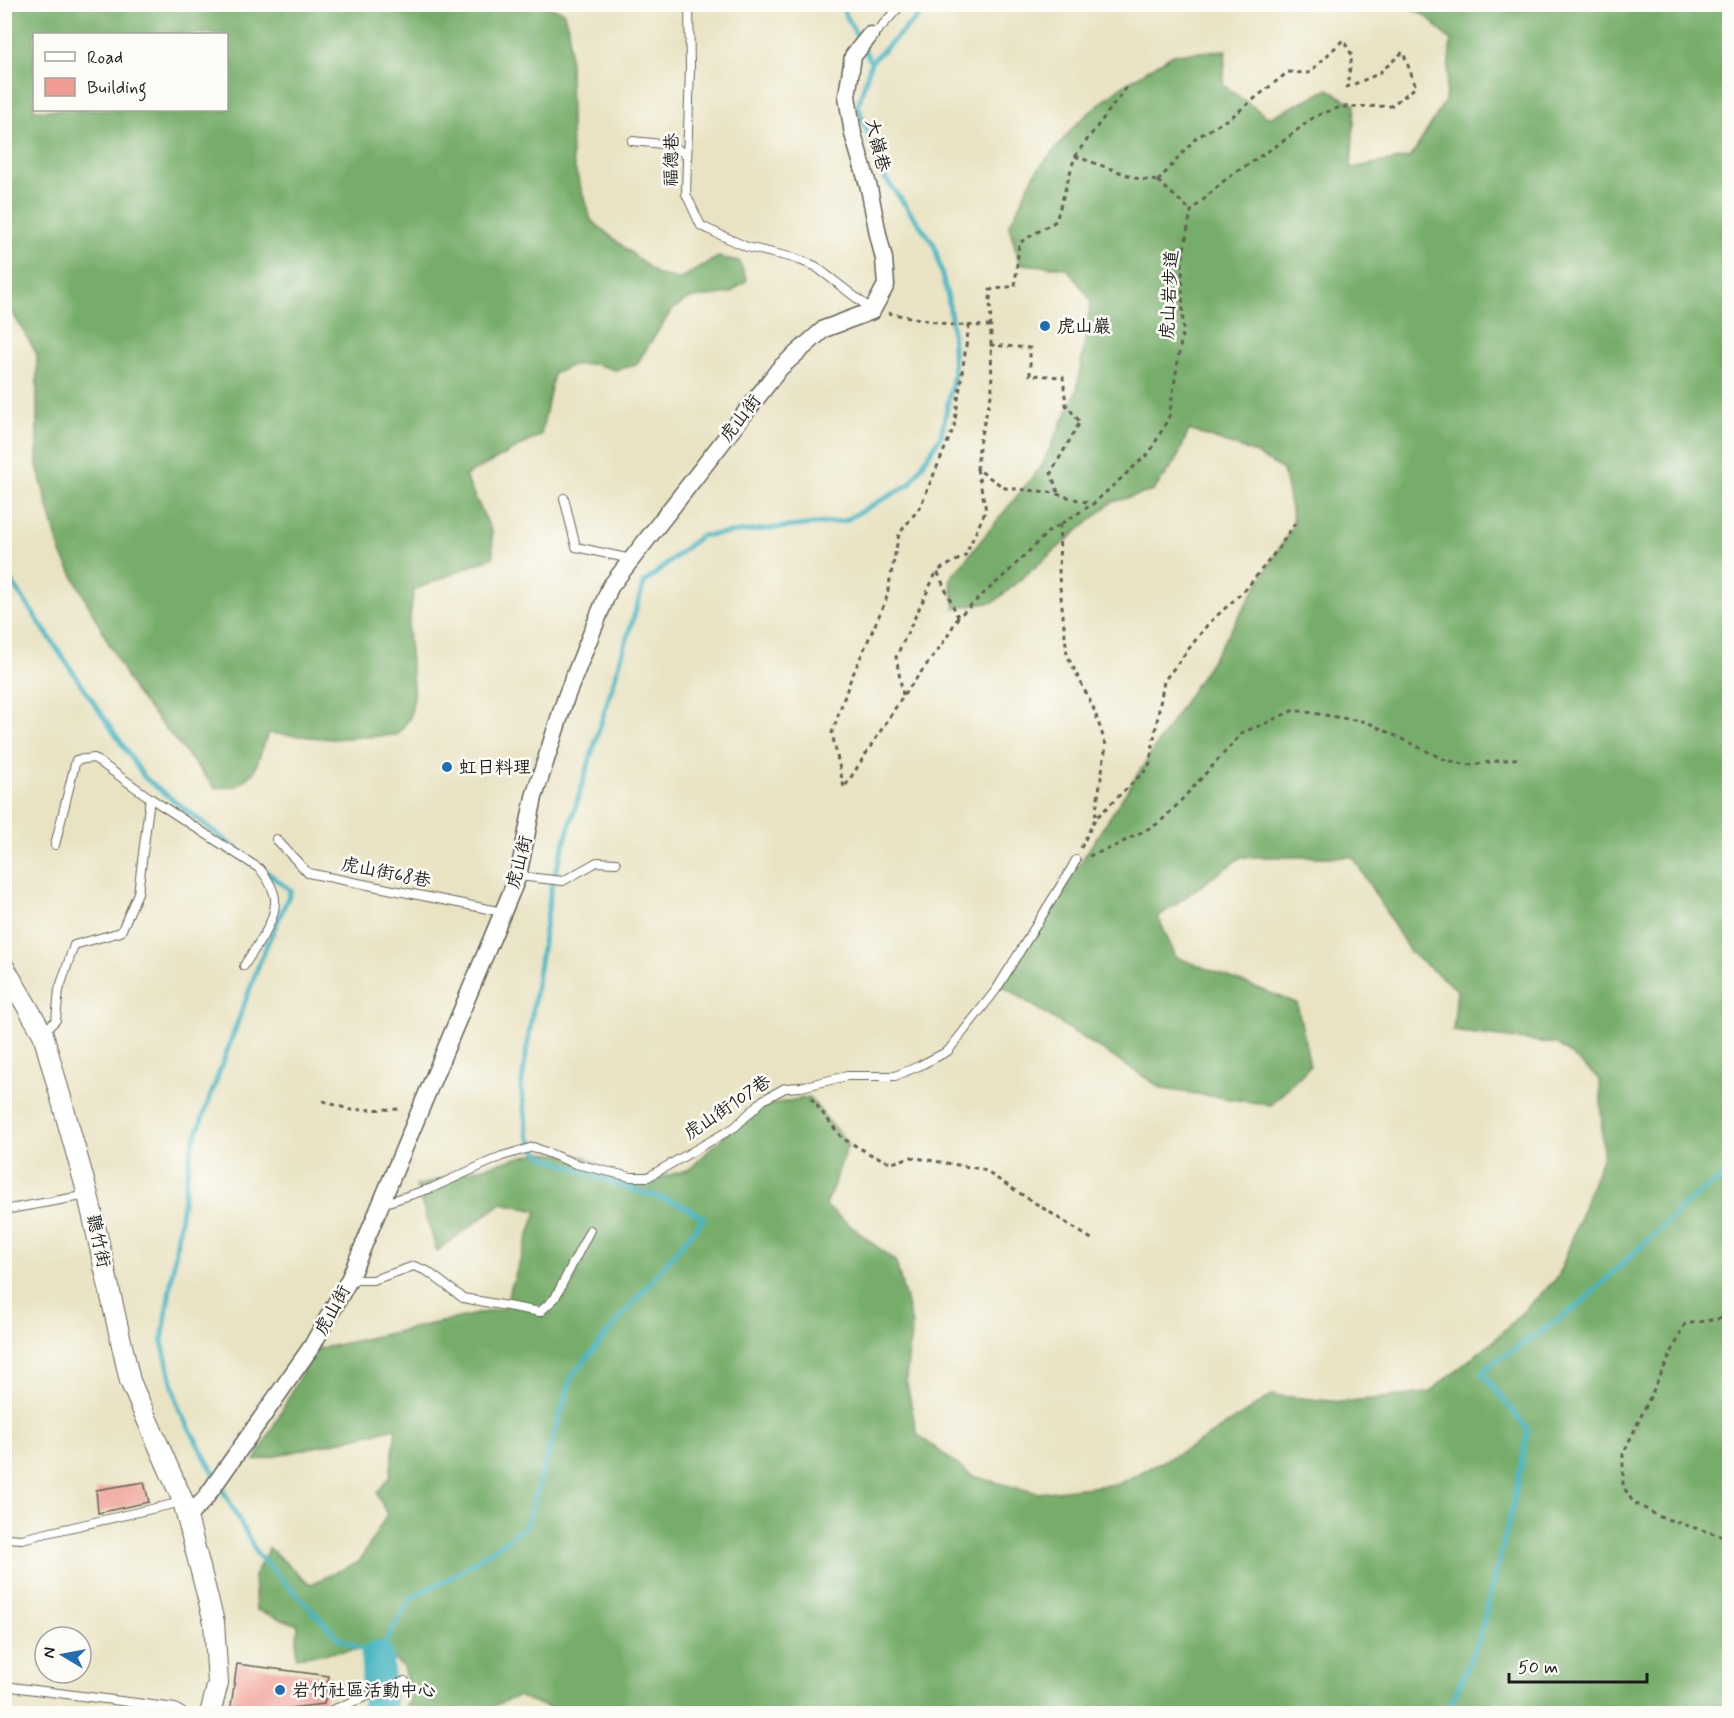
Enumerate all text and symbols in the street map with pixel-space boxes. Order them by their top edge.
legend [33,33,228,111]
text: Road [87,46,123,70]
text: Building [87,76,147,102]
street label: 大嶺巷 [859,116,895,174]
street label: 福德巷 [660,133,684,187]
street label: 虎山岩步道 [1156,249,1184,341]
place label: 虎山巖 [1057,315,1111,339]
marker: 虎山巖 [1038,319,1052,333]
street label: 虎山街 [715,390,767,447]
place label: 虹日料理 [459,756,531,780]
marker: 虹日料理 [440,760,454,774]
street label: 虎山街 [501,833,539,891]
street label: 虎山街68巷 [339,853,433,893]
street label: 虎山街107巷 [679,1070,776,1146]
street label: 聽竹街 [81,1212,115,1270]
street label: 虎山街 [309,1281,356,1340]
north arrow [33,1625,93,1685]
text: N [38,1646,61,1660]
scale bar [1509,1646,1647,1684]
text: 50 m [1518,1656,1558,1680]
place label: 岩竹社區活動中心 [292,1679,436,1703]
marker: 岩竹社區活動中心 [273,1683,287,1697]

